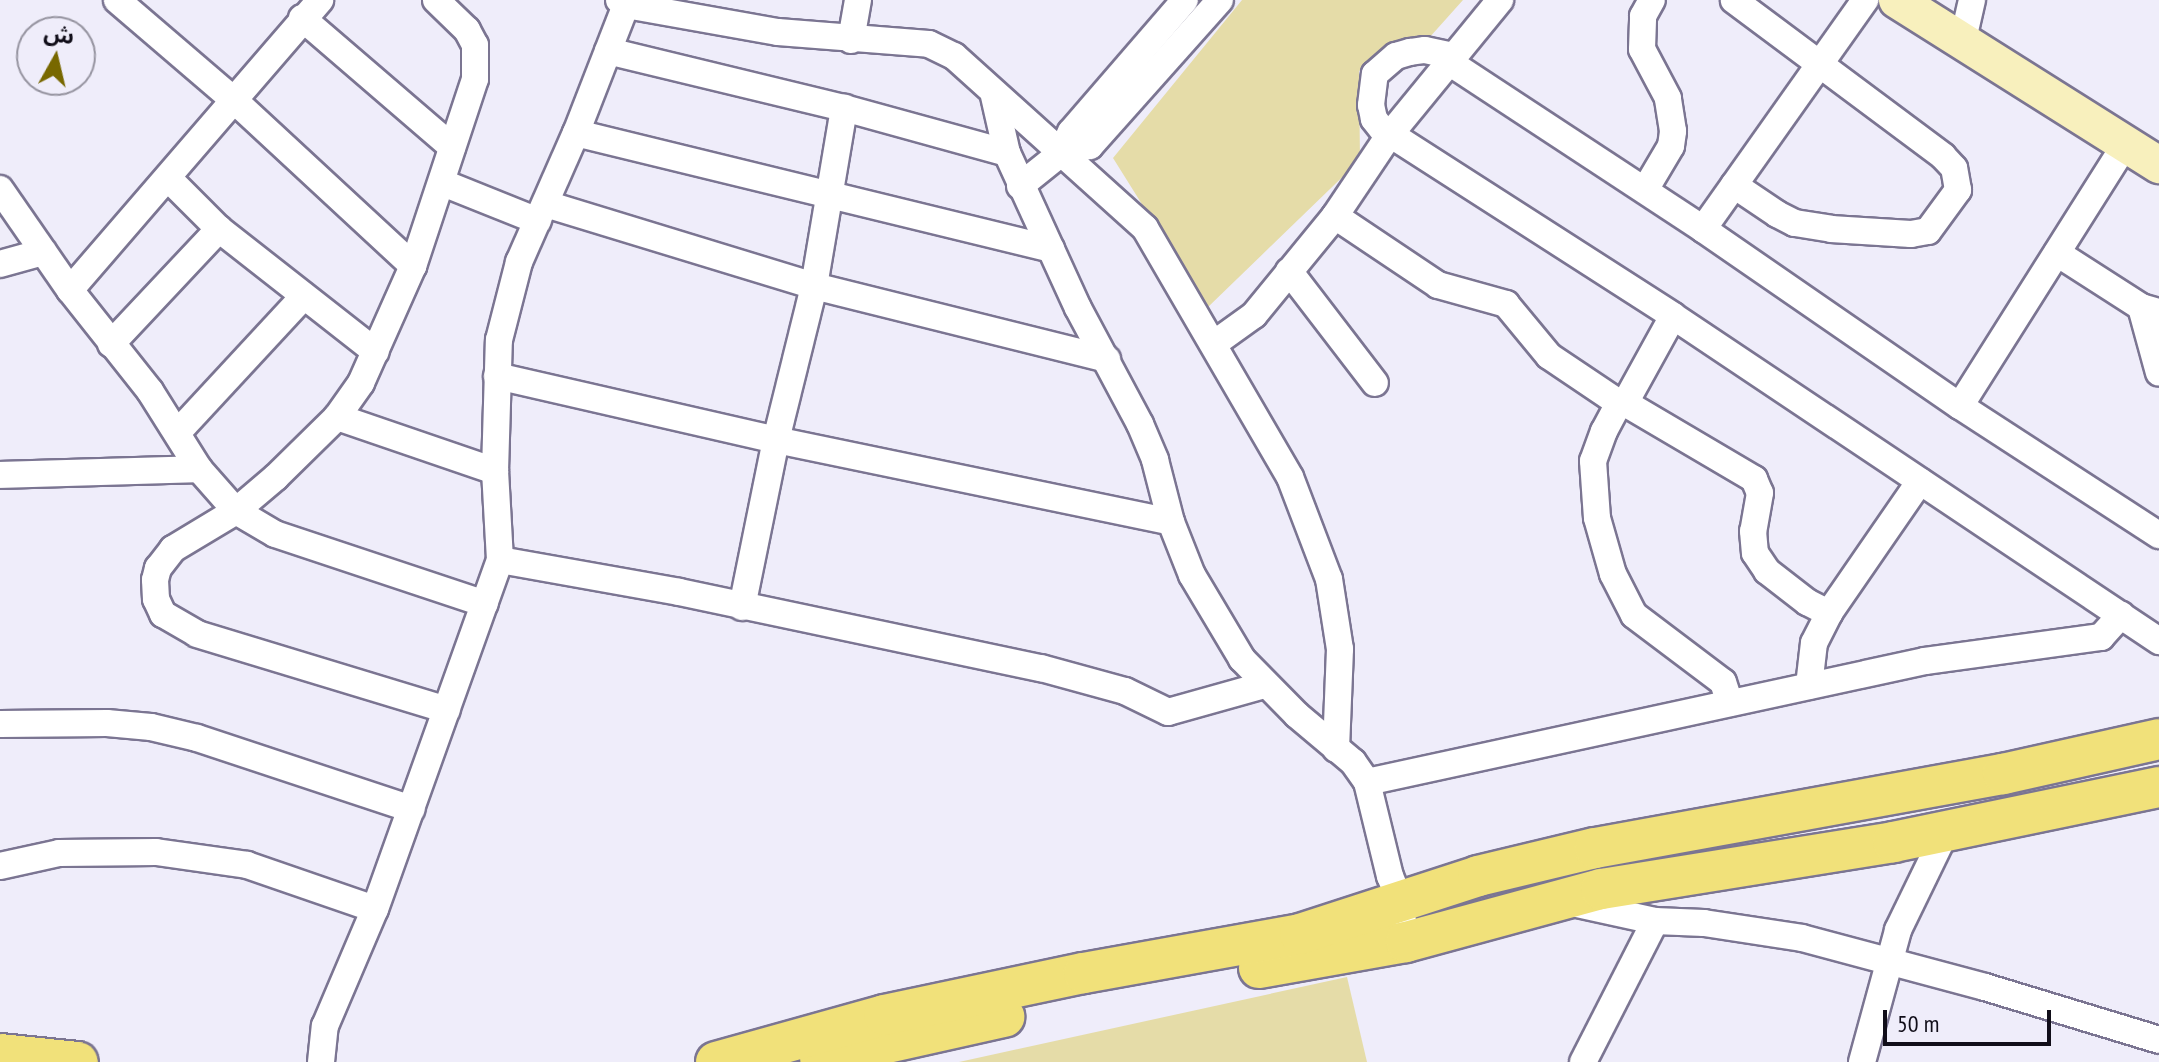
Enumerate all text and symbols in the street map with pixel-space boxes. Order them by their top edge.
north arrow [16,16,96,96]
text: ش [42,18,76,50]
scale bar [1887,994,2055,1044]
text: 50 m [1897,1008,1939,1039]

